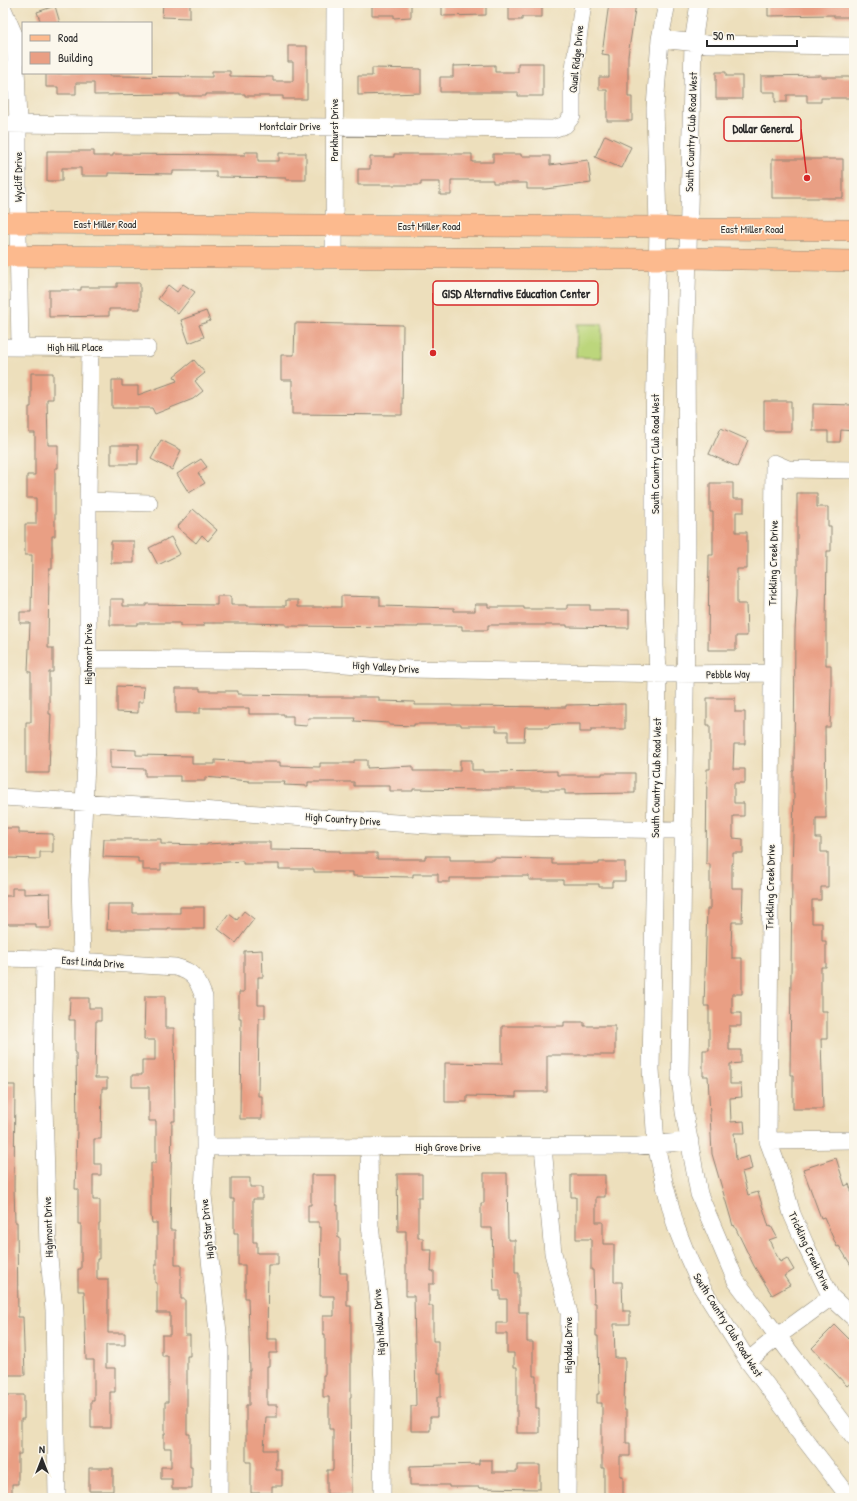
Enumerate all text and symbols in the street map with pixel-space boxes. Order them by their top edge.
legend [22,22,152,74]
scale bar [707,22,797,48]
street label: Quail Ridge Drive [565,24,587,94]
text: 50 m [713,27,734,44]
text: Road [58,29,78,46]
text: Building [58,49,93,66]
street label: South Country Club Road West [682,72,700,192]
street label: Parkhurst Drive [327,98,341,161]
callout: Dollar General [724,117,801,141]
street label: Montclair Drive [259,119,321,133]
text: Dollar General [732,120,794,137]
street label: Wycliff Drive [11,151,25,202]
street label: East Miller Road [74,217,137,231]
street label: East Miller Road [398,219,461,233]
street label: East Miller Road [721,222,784,236]
callout: GISD Alternative Education Center [433,281,598,305]
text: GISD Alternative Education Center [442,285,591,302]
street label: High Hill Place [47,340,103,354]
street label: South Country Club Road West [648,394,662,514]
street label: Trickling Creek Drive [765,520,781,606]
street label: Highmont Drive [81,623,95,685]
street label: High Valley Drive [352,658,421,676]
street label: Pebble Way [706,667,751,681]
street label: South Country Club Road West [648,718,664,838]
street label: High Country Drive [305,809,382,829]
street label: Trickling Creek Drive [762,844,778,930]
street label: East Linda Drive [61,953,126,971]
street label: High Grove Drive [415,1140,481,1154]
street label: Highmont Drive [40,1196,56,1258]
street label: High Star Drive [197,1198,217,1260]
street label: Trickling Creek Drive [786,1209,835,1293]
street label: South Country Club Road West [690,1270,766,1380]
street label: High Hollow Drive [370,1288,388,1356]
street label: Highdale Drive [561,1316,575,1373]
north arrow [22,1439,62,1479]
text: N [39,1442,45,1456]

